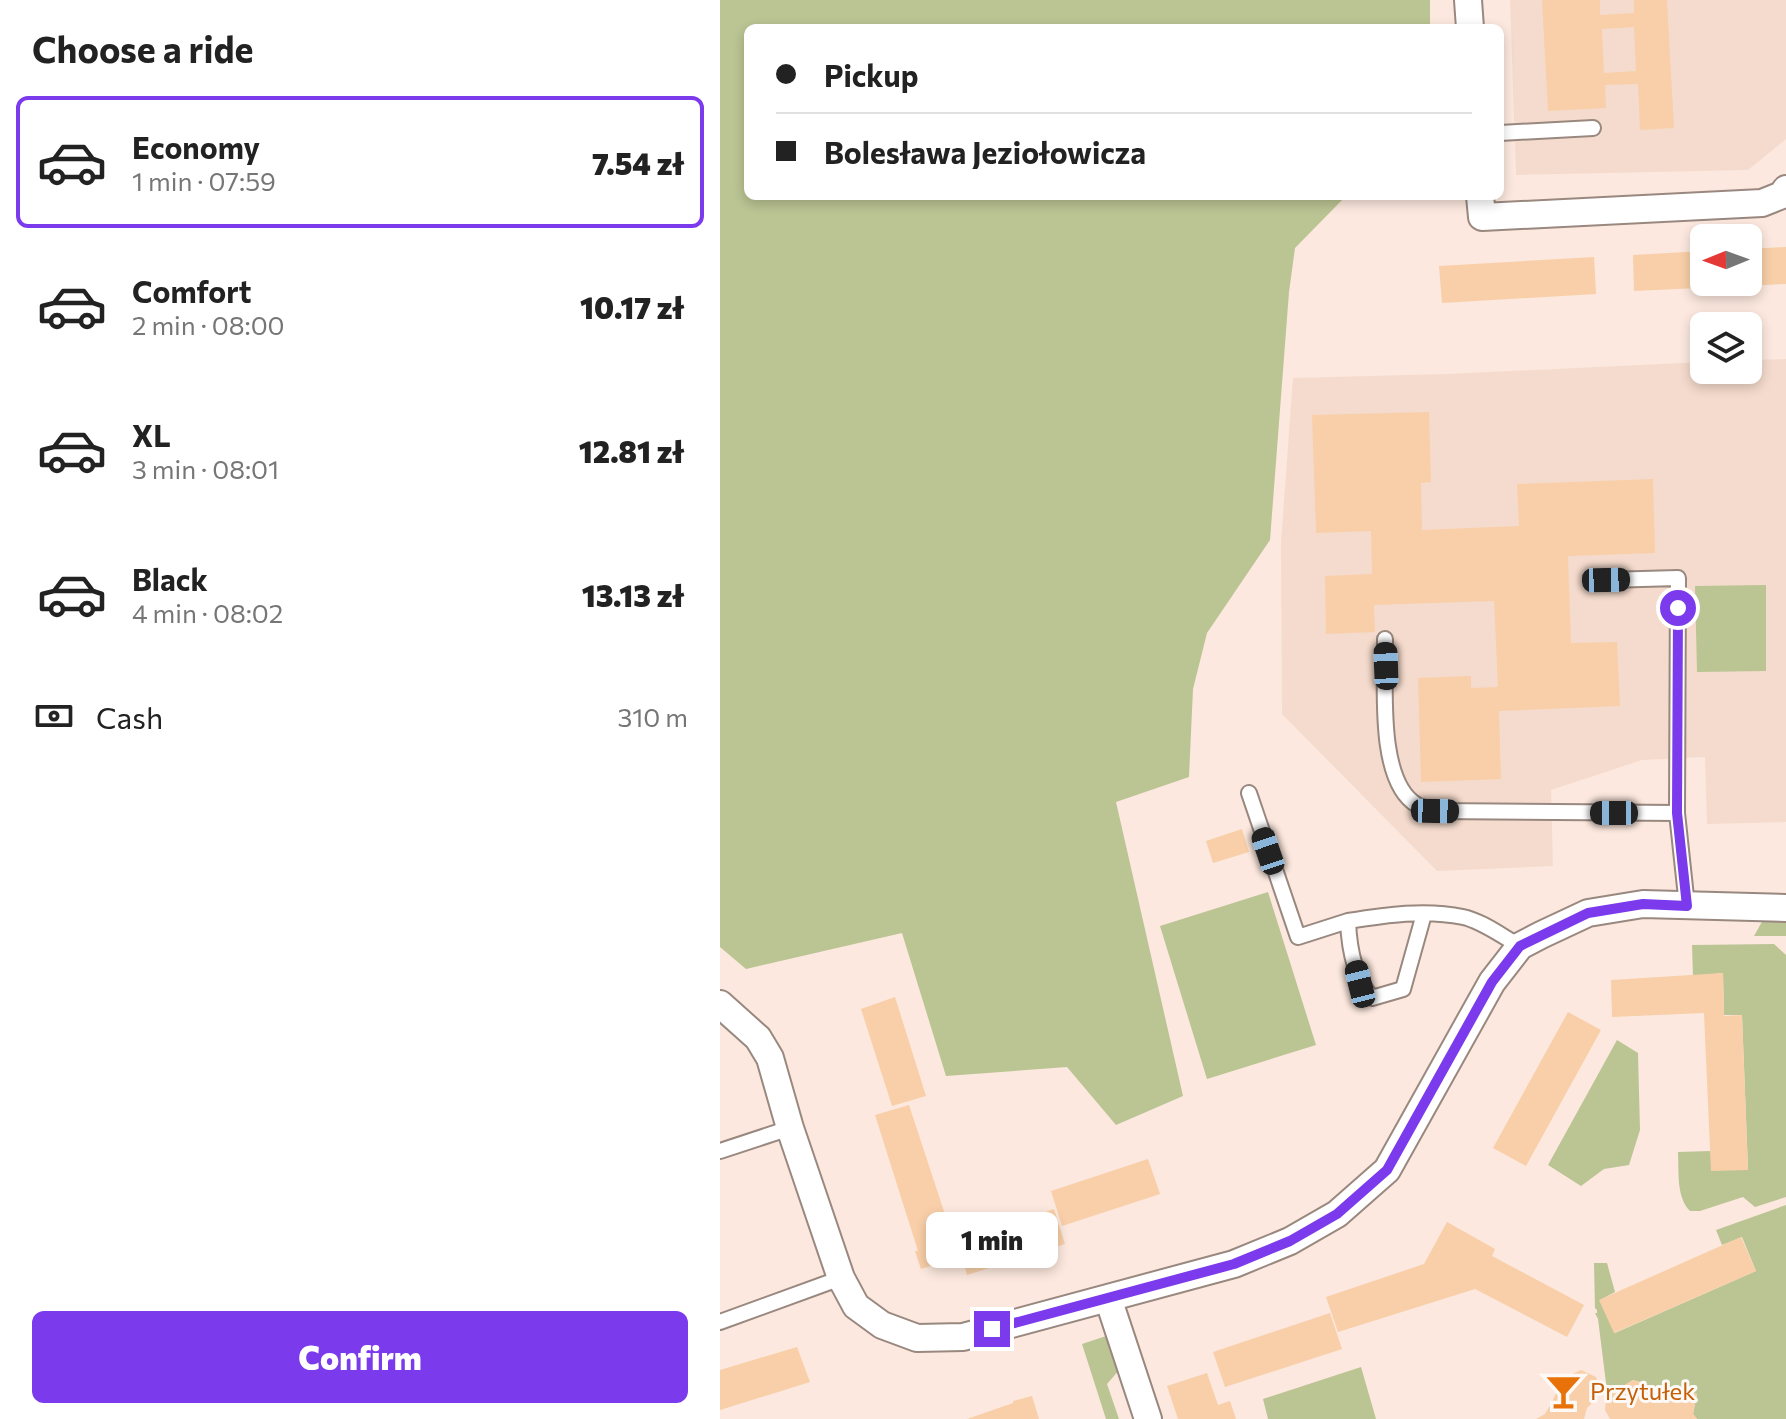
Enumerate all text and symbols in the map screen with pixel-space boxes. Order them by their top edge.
text: Choose a ride [32,26,253,70]
text: Pickup [824,56,918,93]
icon: car [36,126,108,198]
text: Economy [132,128,260,165]
text: Bolesława Jeziołowicza [824,133,1146,170]
text: 7.54 zł [592,144,684,181]
text: 1 min · 07:59 [132,165,276,196]
north arrow [1690,224,1762,296]
map controls [1690,224,1762,384]
icon: car [36,270,108,342]
text: Comfort [132,272,251,309]
text: 10.17 zł [580,288,684,325]
text: 2 min · 08:00 [132,309,285,340]
button: layers [1690,312,1762,384]
icon: car [36,414,108,486]
text: XL [132,416,171,453]
text: 12.81 zł [579,432,684,469]
text: 3 min · 08:01 [132,453,279,484]
icon: car [36,558,108,630]
text: Black [132,560,208,597]
car [1582,568,1630,592]
text: 13.13 zł [582,576,684,613]
route start [1660,590,1696,626]
text: 4 min · 08:02 [132,597,283,628]
car [1373,642,1399,690]
icon: cash [32,694,76,738]
text: Cash [96,698,163,735]
text: 310 m [617,701,688,732]
car [1411,799,1459,823]
car [1590,801,1638,825]
car [1249,824,1287,878]
car [1343,958,1377,1010]
callout: 1 min [926,1213,1058,1269]
text: 1 min [961,1224,1023,1255]
button: Confirm [32,1311,688,1403]
route end [974,1311,1010,1347]
bar icon: Przytułek [1545,1373,1583,1411]
place label: Przytułek [1590,1376,1695,1405]

